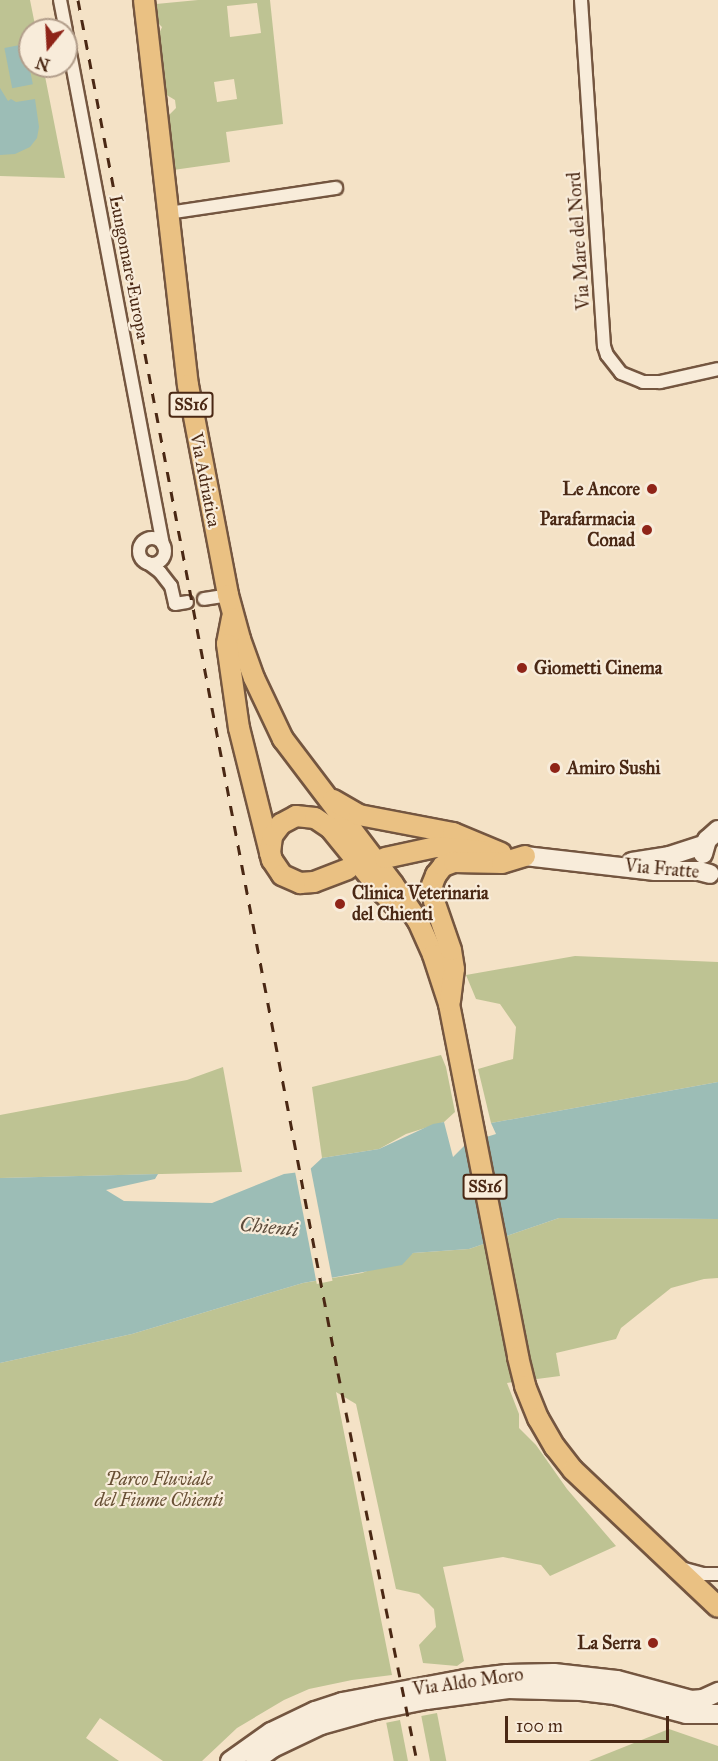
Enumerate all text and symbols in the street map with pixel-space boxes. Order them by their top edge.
north arrow [18,18,78,78]
text: N [34,53,52,75]
street label: Via Mare del Nord [563,171,595,311]
street label: Lungomare Europa [104,193,154,341]
road number: SS16 [168,392,213,418]
street label: Via Adriatica [185,431,225,529]
place label: Le Ancore [563,478,640,500]
marker: Le Ancore [645,482,659,496]
place label: Parafarmacia Conad [540,509,635,552]
marker: Parafarmacia Conad [640,523,654,537]
place label: Giometti Cinema [534,657,662,679]
marker: Giometti Cinema [515,661,529,675]
place label: Amiro Sushi [567,757,660,779]
marker: Amiro Sushi [548,761,562,775]
street label: Via Fratte [624,855,700,883]
place label: Clinica Veterinaria del Chienti [352,883,489,926]
marker: Clinica Veterinaria del Chienti [333,897,347,911]
road number: SS16 [462,1174,508,1200]
water label: Chienti [239,1212,299,1242]
park label: Parco Fluviale del Fiume Chienti [95,1469,223,1512]
place label: La Serra [577,1632,641,1654]
marker: La Serra [646,1636,660,1650]
street label: Via Aldo Moro [411,1664,525,1700]
scale bar [508,1704,672,1742]
text: 100 m [516,1715,563,1737]

